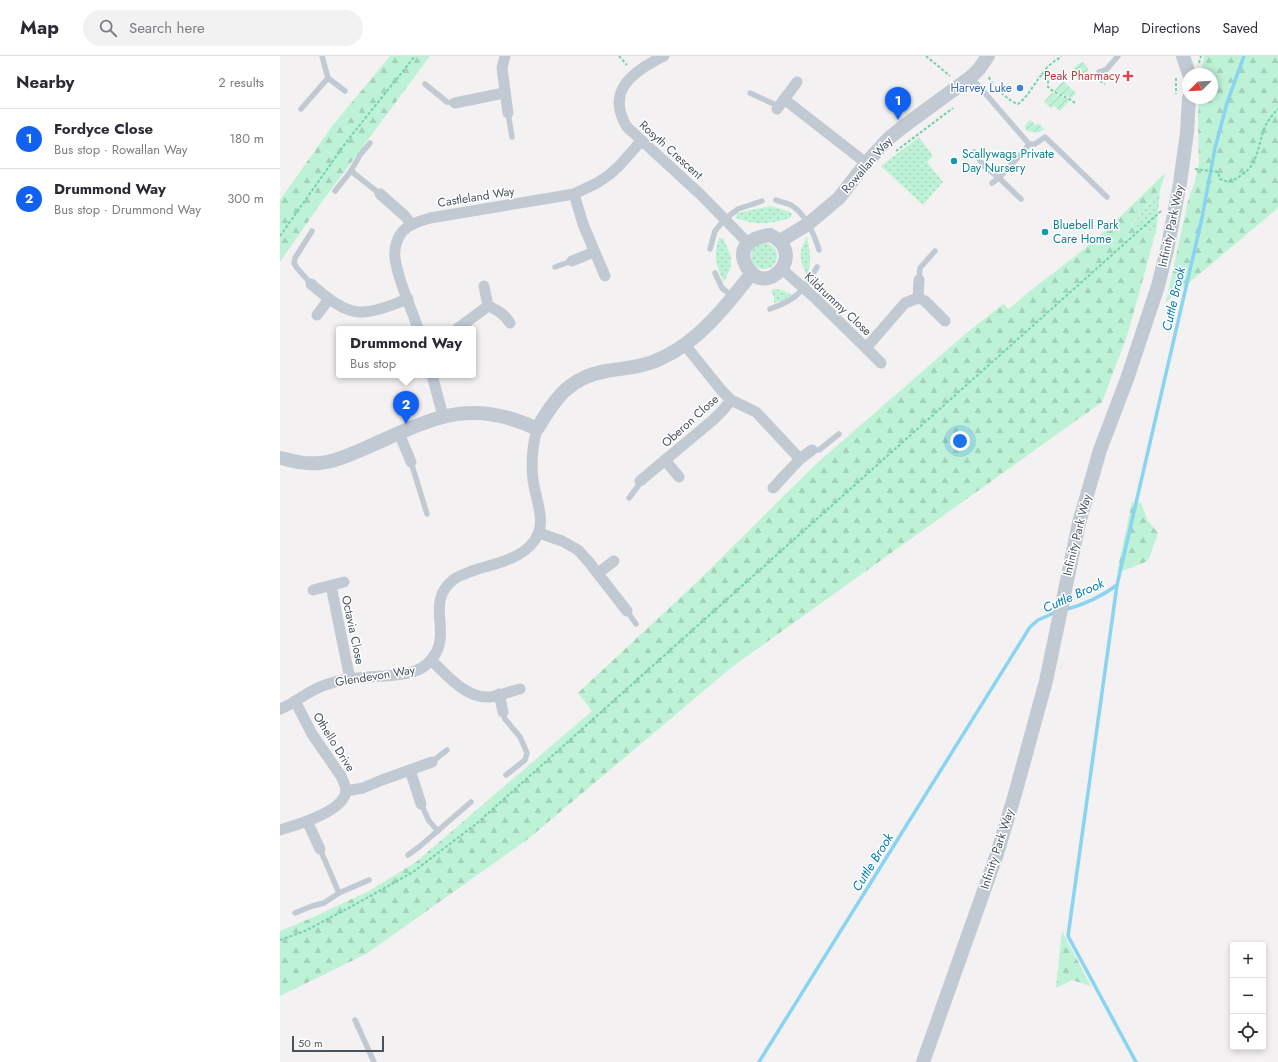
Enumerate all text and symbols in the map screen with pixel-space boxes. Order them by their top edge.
search box [83,10,363,46]
text: Map [20,14,59,41]
icon: search [97,17,119,39]
text: Search here [129,17,205,39]
text: Map [1093,18,1119,38]
text: Directions [1141,18,1201,38]
text: Saved [1223,18,1258,38]
place label: Peak Pharmacy [1044,67,1121,85]
north arrow [1182,68,1218,104]
text: Nearby [16,70,74,94]
marker: Peak Pharmacy [1123,71,1133,81]
text: 2 results [218,73,264,92]
place label: Harvey Luke [950,79,1012,97]
marker: Harvey Luke [1015,83,1025,93]
pin: 1 [885,87,911,120]
street label: Rosyth Crescent [635,116,707,184]
text: Fordyce Close [54,118,153,140]
text: 1 [26,129,32,148]
text: 180 m [229,129,264,148]
street label: Rowallan Way [837,132,897,197]
text: Bus stop · Rowallan Way [54,140,188,159]
place label: Scallywags Private Day Nursery [962,145,1054,177]
marker: Scallywags Private Day Nursery [949,156,959,166]
text: Drummond Way [54,178,166,200]
street label: Castleland Way [436,182,516,212]
street label: Infinity Park Way [1154,183,1189,269]
text: 2 [25,189,33,208]
text: 300 m [227,189,264,208]
text: Bus stop · Drummond Way [54,200,201,219]
place label: Bluebell Park Care Home [1053,216,1119,248]
marker: Bluebell Park Care Home [1040,227,1050,237]
water label: Cuttle Brook [1157,265,1190,333]
street label: Kildrummy Close [800,268,876,340]
popup [336,326,476,378]
text: Drummond Way [350,332,462,354]
text: Bus stop [350,354,396,373]
street label: Oberon Close [657,390,723,452]
pin: 2 [393,391,419,424]
your location [950,431,970,451]
street label: Infinity Park Way [1058,492,1096,578]
water label: Cuttle Brook [1040,573,1107,617]
street label: Octavia Close [337,594,369,666]
street label: Glendevon Way [334,661,417,691]
street label: Othello Drive [309,709,359,775]
street label: Infinity Park Way [976,806,1019,892]
water label: Cuttle Brook [847,829,898,895]
map controls [1230,942,1266,1050]
button: + [1230,942,1266,978]
button: − [1230,978,1266,1014]
button: locate [1230,1014,1266,1050]
scale bar [292,1034,384,1053]
text: 50 m [298,1035,323,1051]

